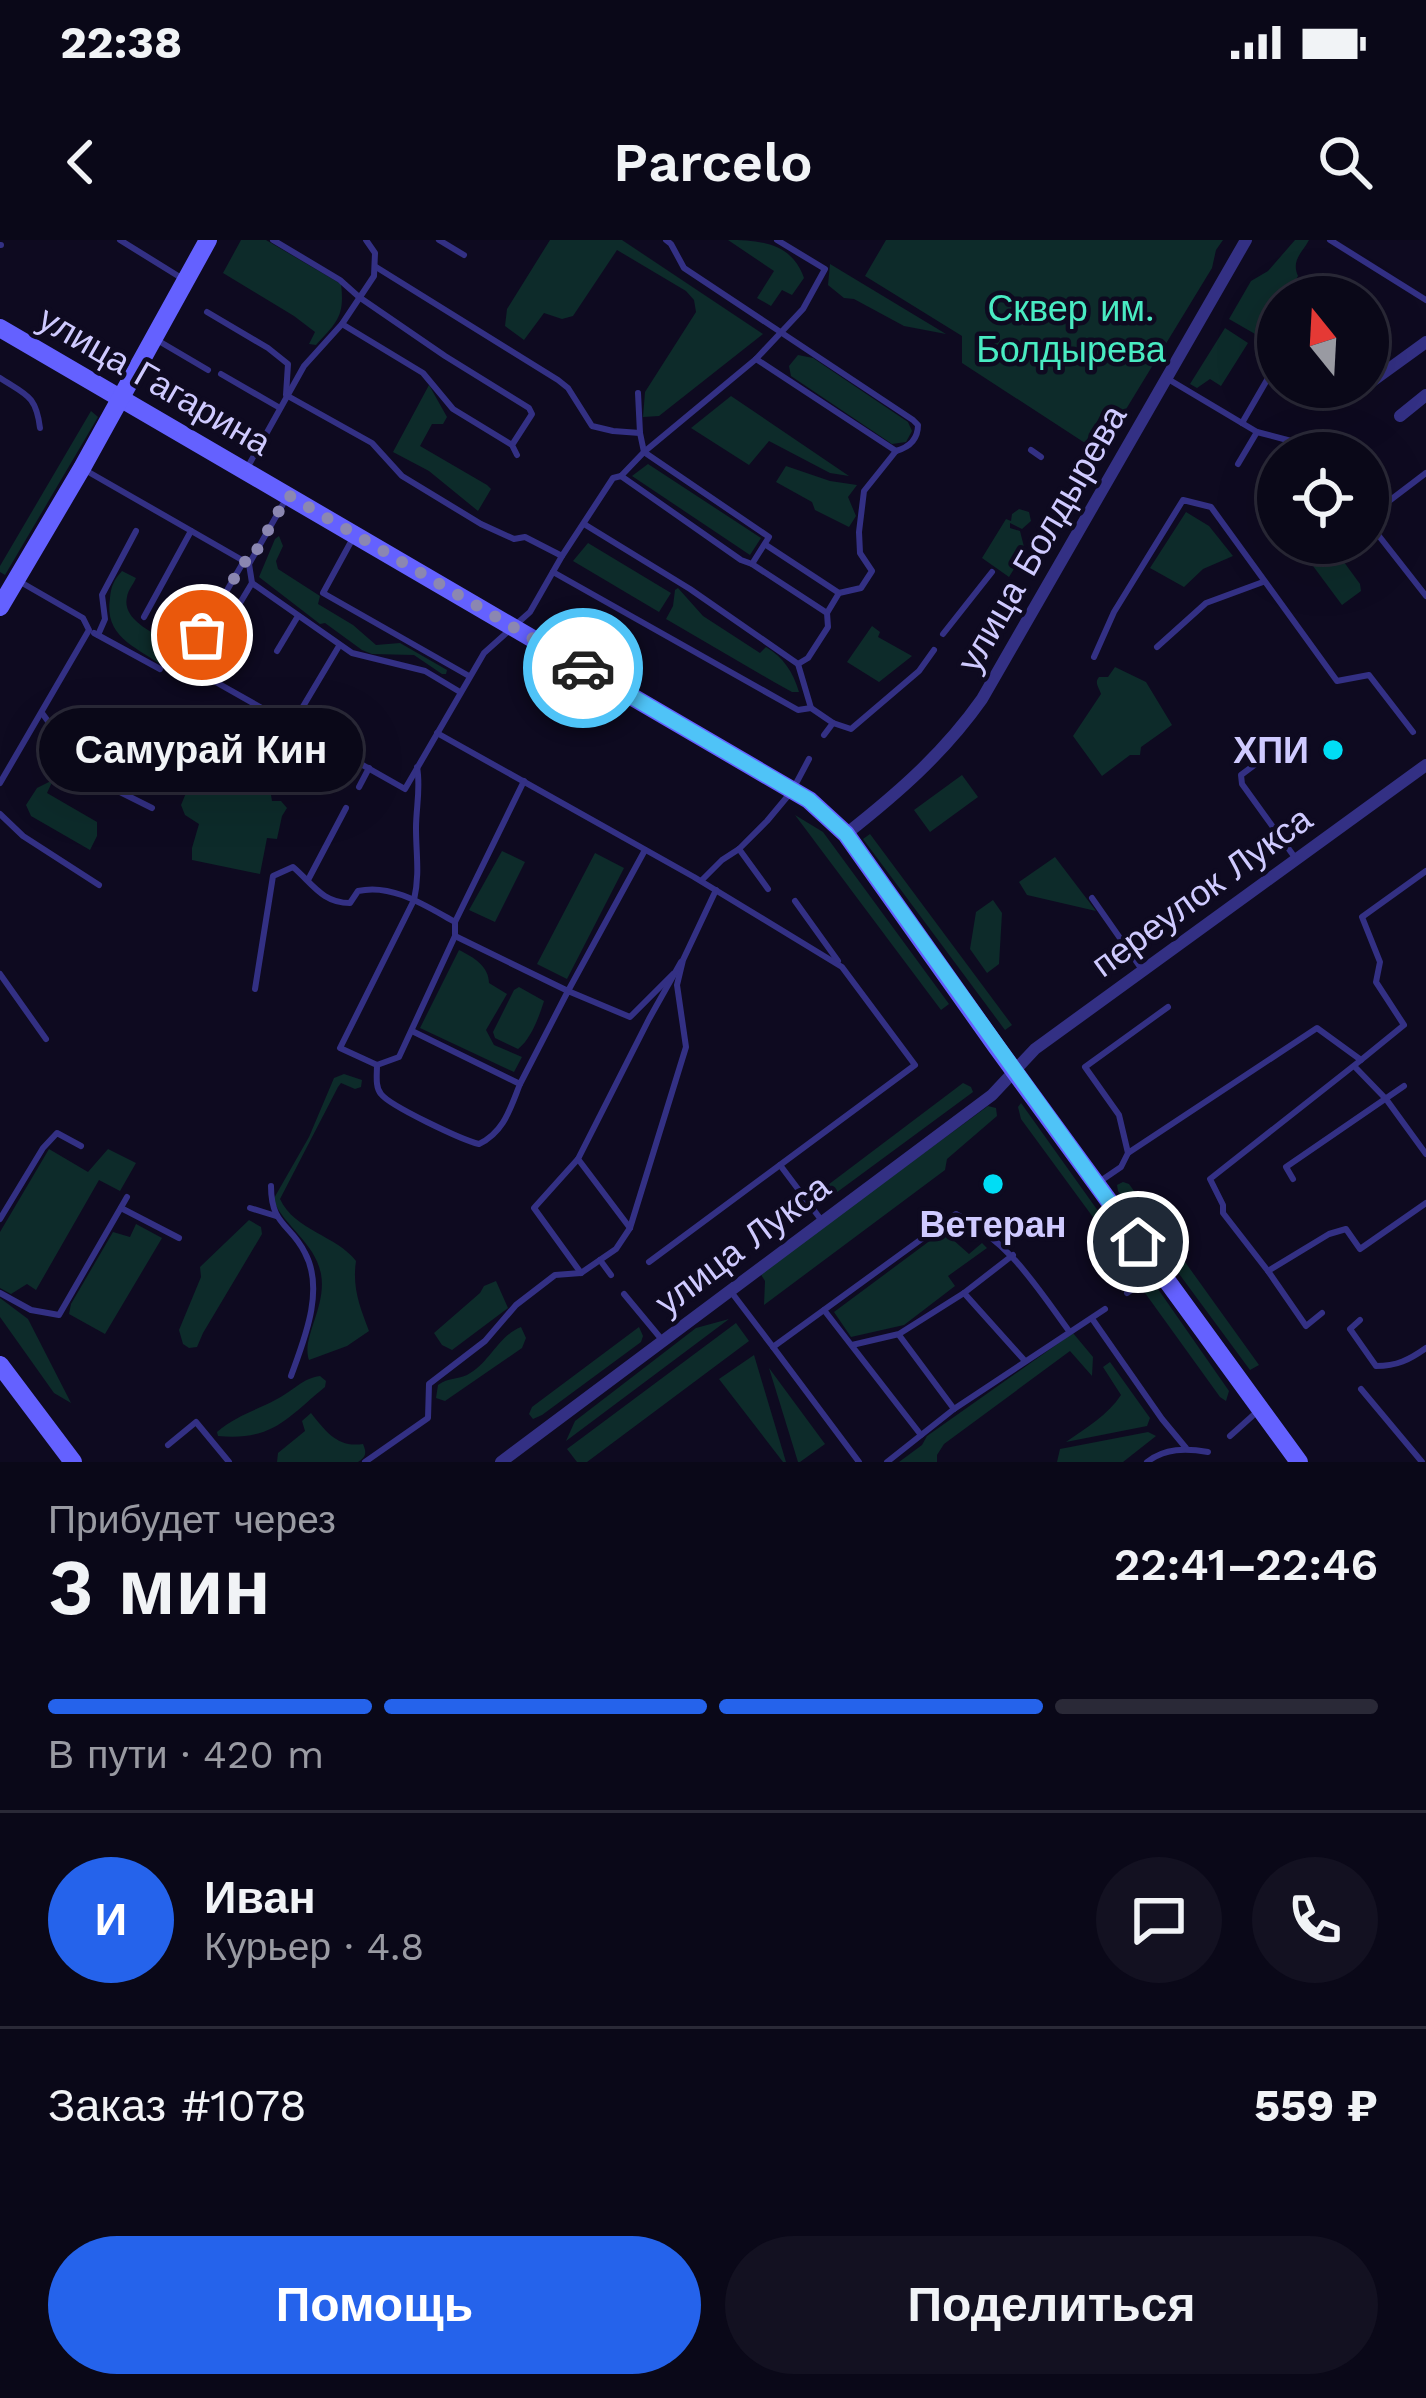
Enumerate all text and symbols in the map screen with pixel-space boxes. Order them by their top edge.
text: 22:38 [60,16,182,69]
icon: back [48,129,114,195]
icon: search [1312,129,1378,195]
text: Parcelo [613,131,813,194]
north arrow [1257,276,1389,408]
map controls [1257,276,1389,564]
park label: Сквер им. Болдырева [976,288,1167,371]
street label: улица Гагарина [31,297,279,465]
street label: улица Болдырева [948,397,1136,679]
button: locate [1257,432,1389,564]
pin [151,584,253,686]
icon: bag [169,602,235,668]
courier [523,608,643,728]
icon: car [550,635,616,701]
callout: Самурай Кин [40,707,364,791]
text: Самурай Кин [75,727,327,772]
place label: ХПИ [1233,730,1309,772]
marker: ХПИ [1320,737,1346,763]
street label: переулок Лукса [1083,797,1321,986]
street label: улица Лукса [647,1165,839,1324]
marker: Ветеран [980,1171,1006,1197]
pin [1087,1191,1189,1293]
place label: Ветеран [920,1204,1066,1246]
icon: home [1105,1209,1171,1275]
text: Прибудет через [48,1497,336,1542]
text: 22:41–22:46 [1114,1538,1378,1591]
text: 3 мин [48,1541,271,1633]
text: В пути · 420 m [48,1732,324,1777]
button: chat [1096,1857,1222,1983]
button: phone [1252,1857,1378,1983]
text: Иван [204,1871,316,1924]
text: И [95,1893,127,1946]
text: Курьер · 4.8 [204,1924,424,1969]
text: Заказ #1078 [48,2079,307,2132]
text: 559 ₽ [1254,2079,1378,2132]
button: Помощь [48,2236,701,2374]
button: Поделиться [725,2236,1378,2374]

